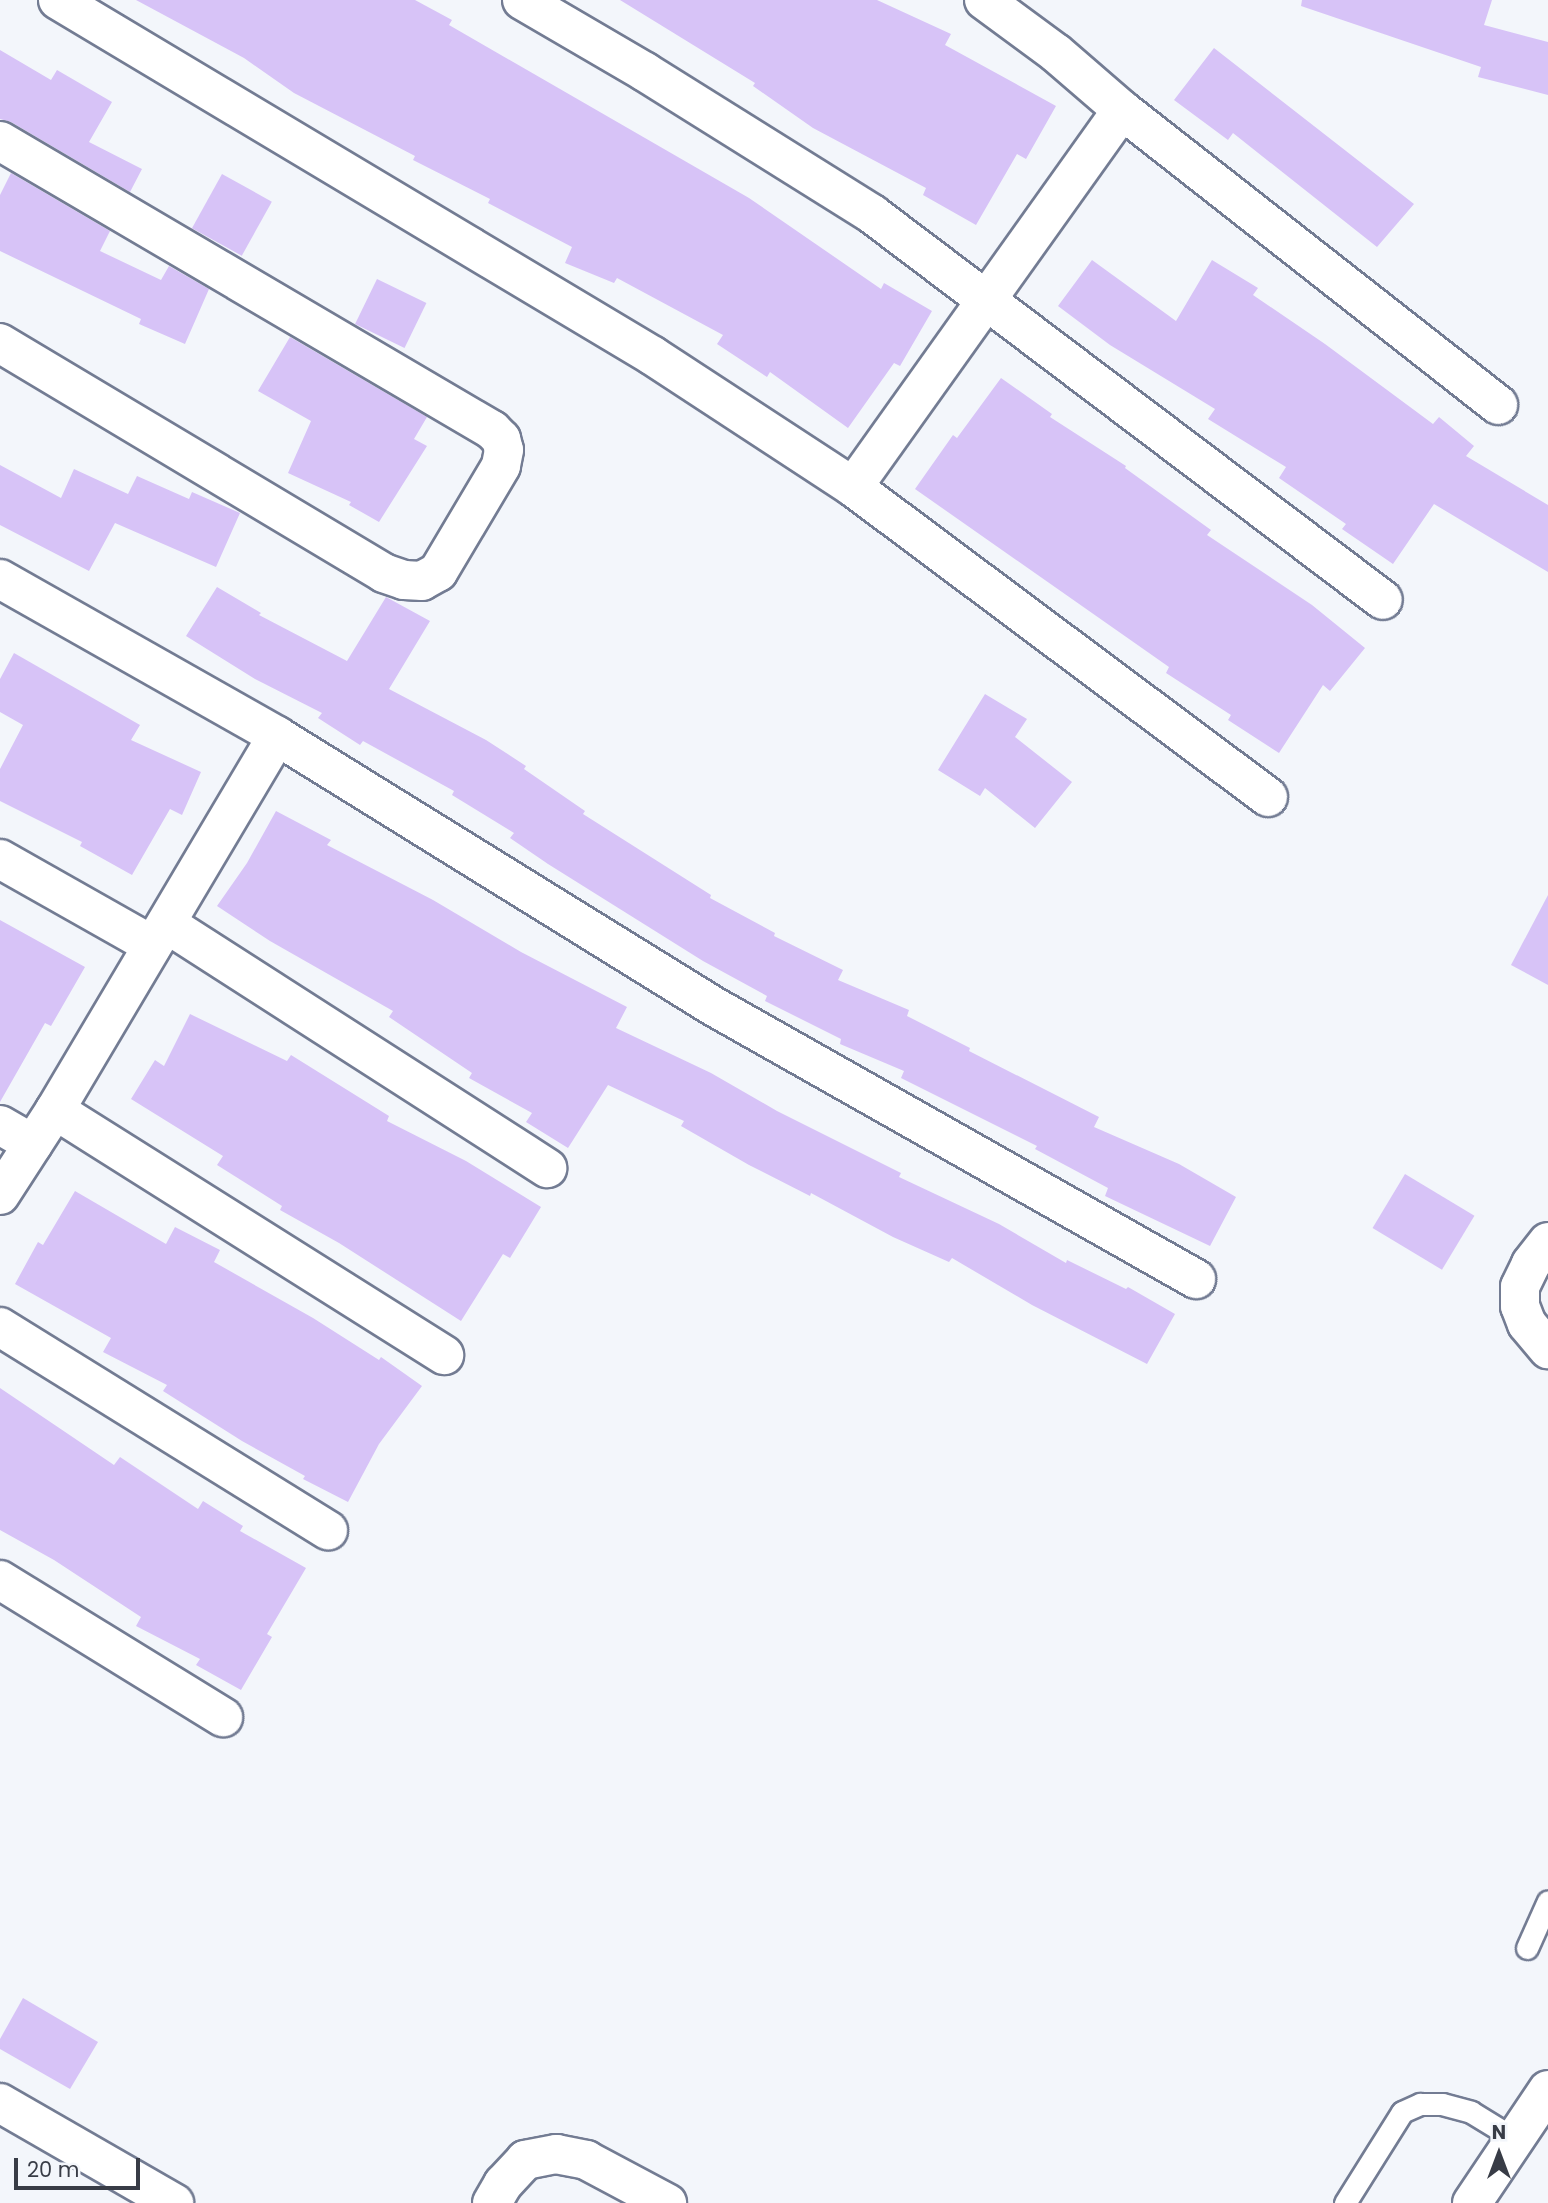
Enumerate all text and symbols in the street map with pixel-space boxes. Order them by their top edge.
north arrow [1464,2119,1534,2189]
text: N [1492,2119,1506,2146]
scale bar [18,2144,144,2188]
text: 20 m [27,2155,80,2184]

